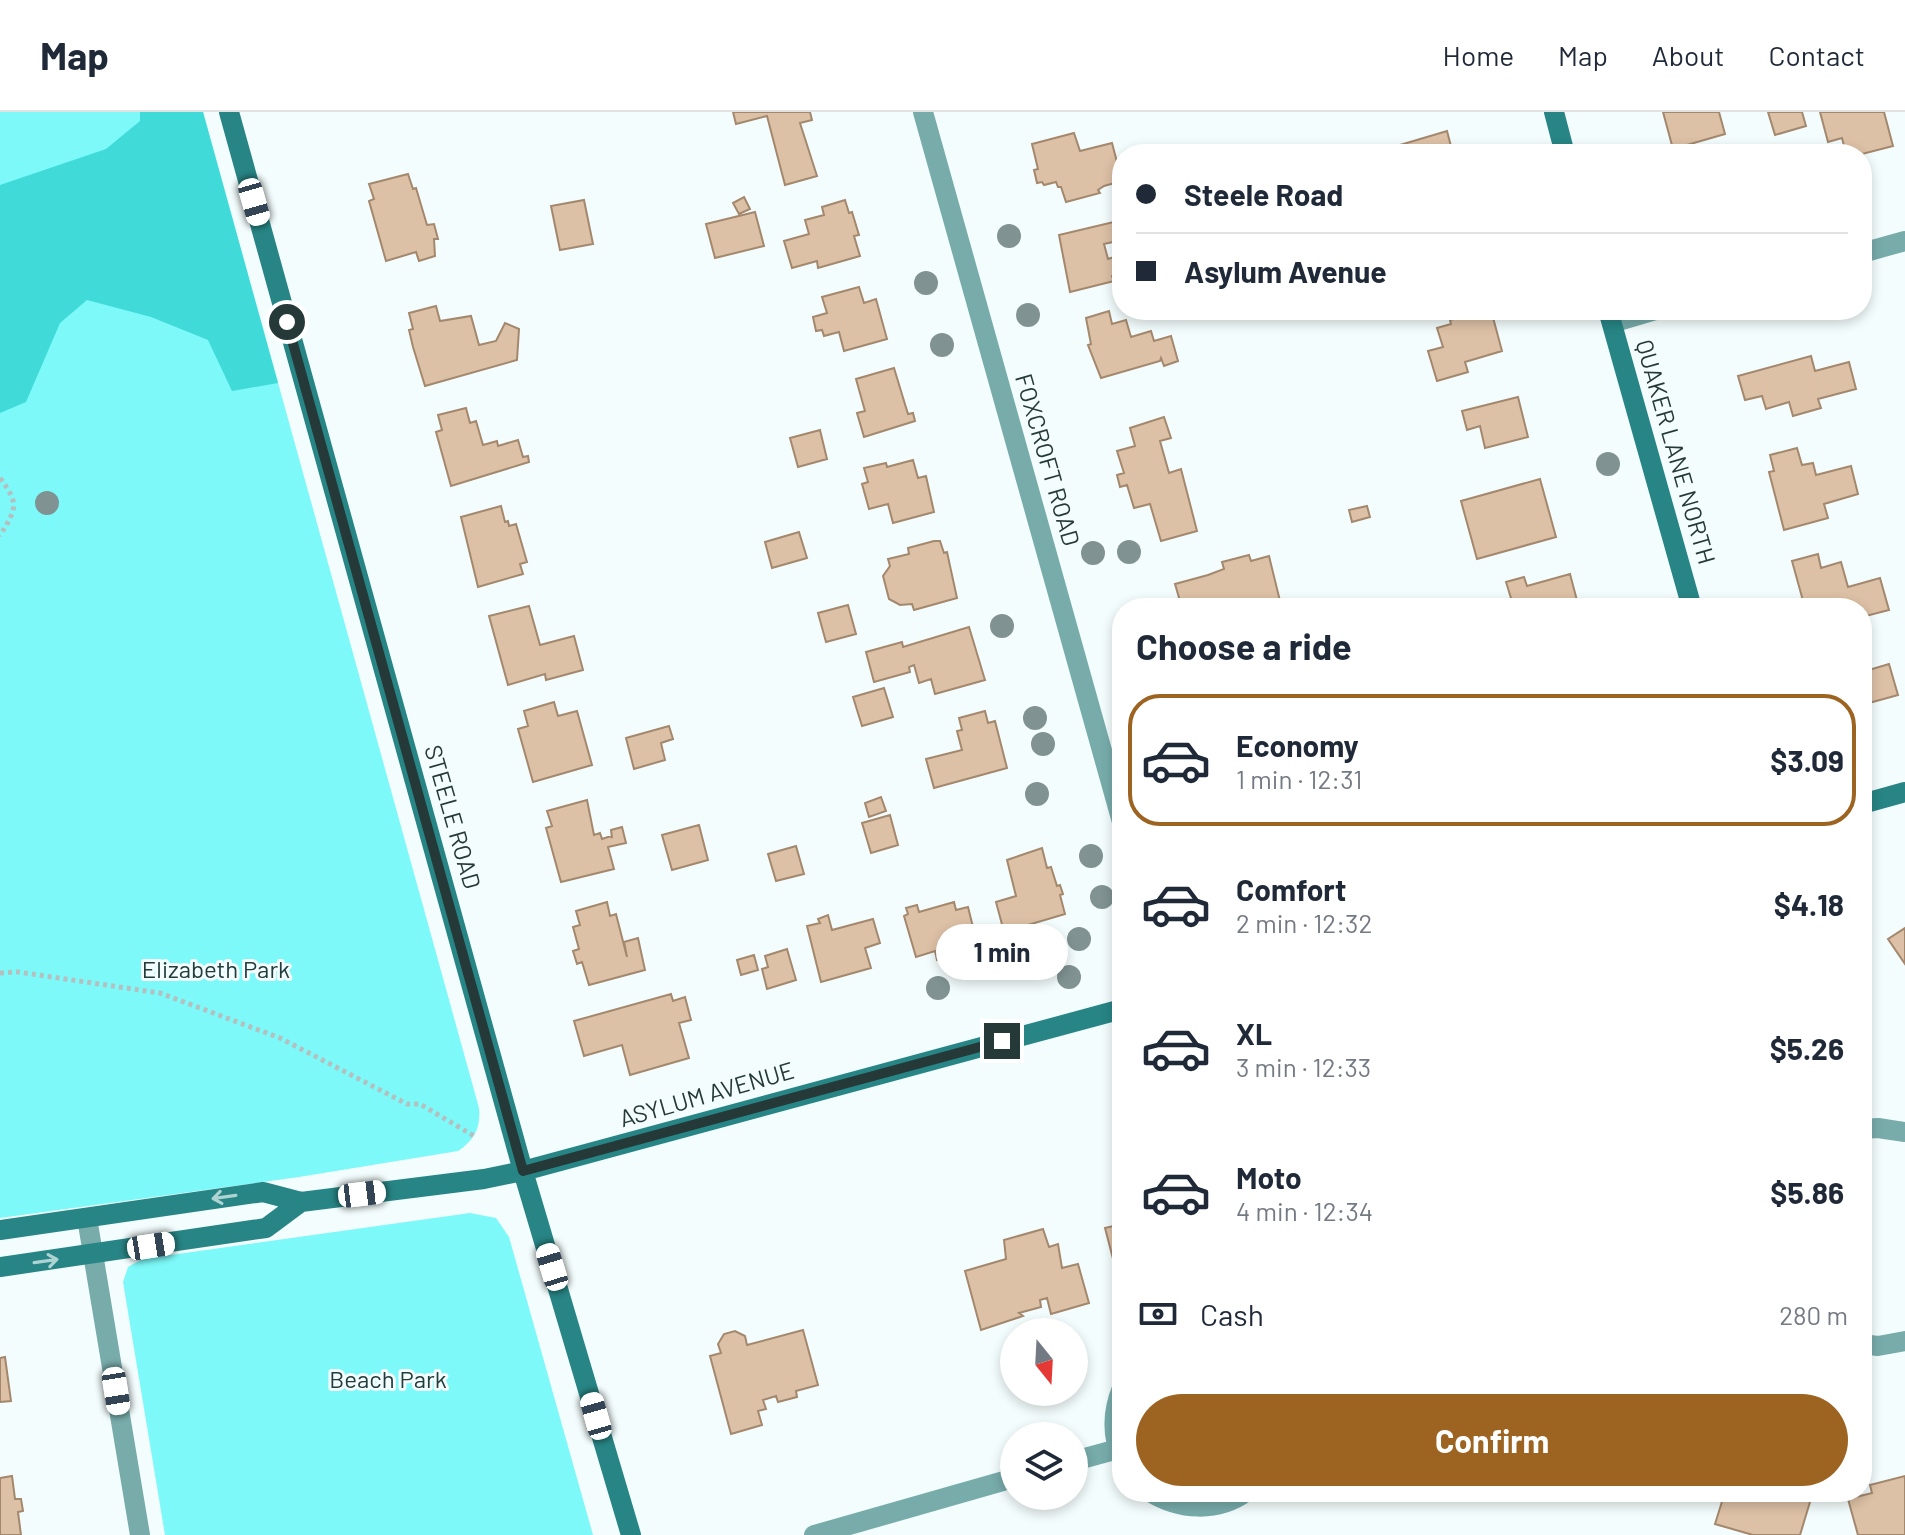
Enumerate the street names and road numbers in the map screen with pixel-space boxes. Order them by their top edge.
street label: QUAKER LANE NORTH [1631,336,1722,567]
street label: FOXCROFT ROAD [1010,370,1087,549]
street label: STEELE ROAD [419,741,488,892]
street label: ASYLUM AVENUE [616,1055,797,1132]

